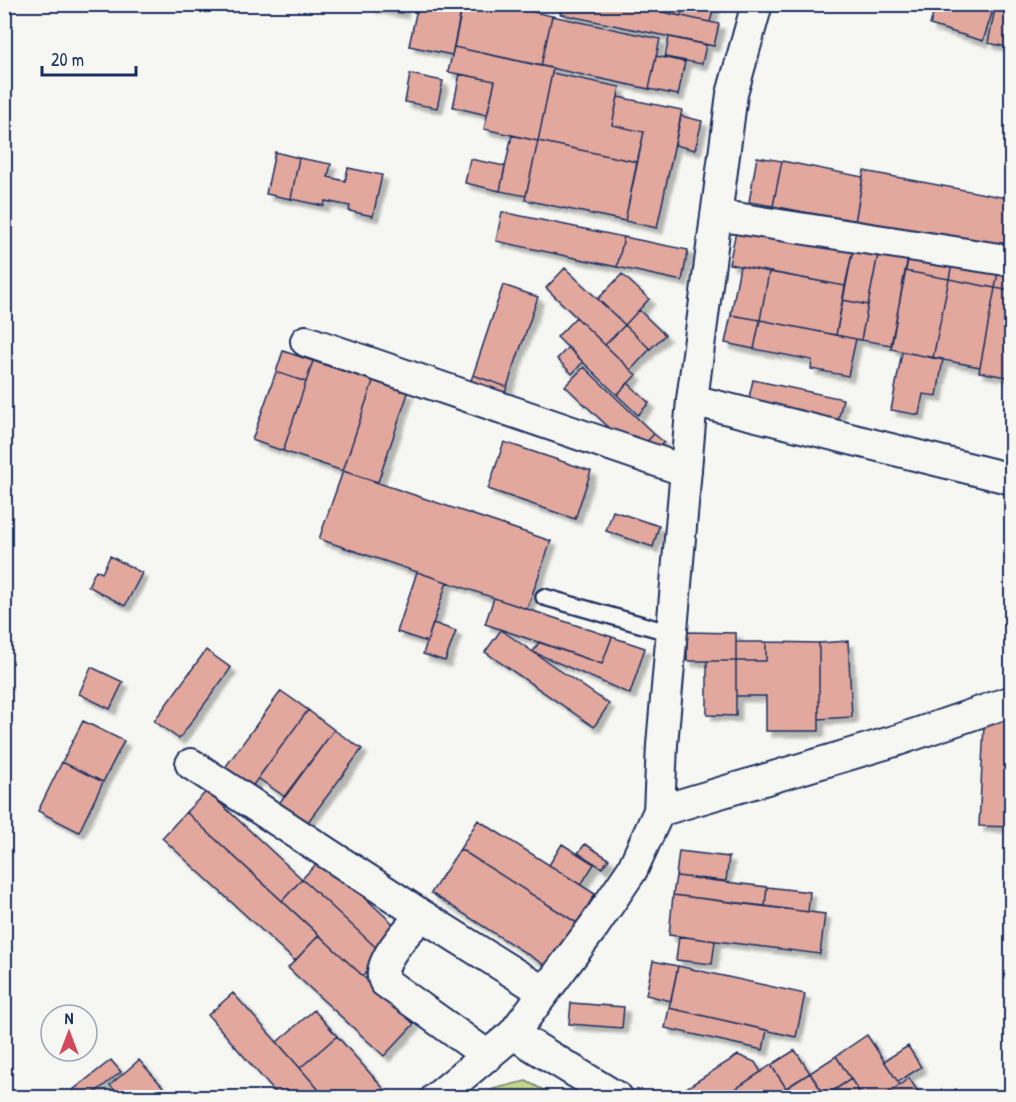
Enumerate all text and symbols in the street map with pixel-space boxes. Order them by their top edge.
scale bar [42,39,136,77]
text: 20 m [51,47,84,72]
north arrow [39,1003,99,1063]
text: N [65,1007,74,1029]

